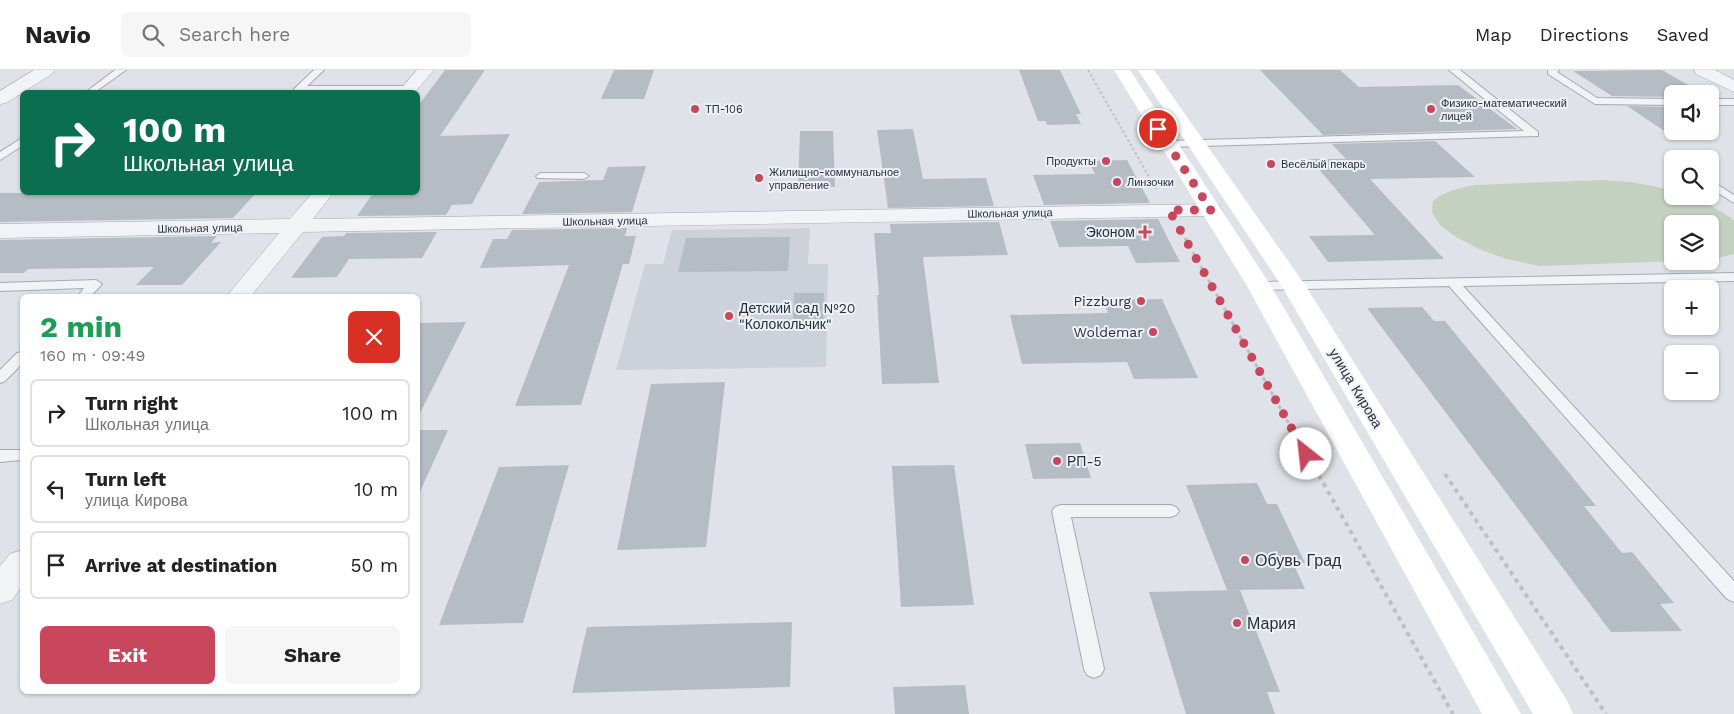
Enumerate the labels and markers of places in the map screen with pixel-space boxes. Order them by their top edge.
place label: Физико-математический лицей [1441,97,1567,123]
marker: ТП-106 [689,103,701,115]
place label: ТП-106 [705,103,743,116]
marker: Физико-математический лицей [1425,103,1437,115]
pin [1137,108,1179,150]
place label: Продукты [1046,155,1096,168]
marker: Продукты [1100,155,1112,167]
marker: Весёлый пекарь [1265,158,1277,170]
place label: Весёлый пекарь [1281,158,1366,171]
place label: Жилищно-коммунальное управление [769,166,899,192]
marker: Жилищно-коммунальное управление [753,172,765,184]
marker: Линзочки [1111,176,1123,188]
place label: Линзочки [1127,176,1174,189]
place label: Эконом [1086,224,1135,240]
marker: Эконом [1139,226,1151,238]
place label: Pizzburg [1074,293,1132,309]
marker: Pizzburg [1135,295,1147,307]
place label: Детский сад №20 "Колокольчик" [739,300,856,332]
marker: Детский сад №20 "Колокольчик" [723,310,735,322]
place label: Woldemar [1074,324,1143,340]
marker: Woldemar [1147,326,1159,338]
place label: РП-5 [1067,453,1102,469]
marker: РП-5 [1051,455,1063,467]
place label: Обувь Град [1255,551,1342,570]
marker: Обувь Град [1239,554,1251,566]
place label: Мария [1247,614,1296,633]
marker: Мария [1231,617,1243,629]

